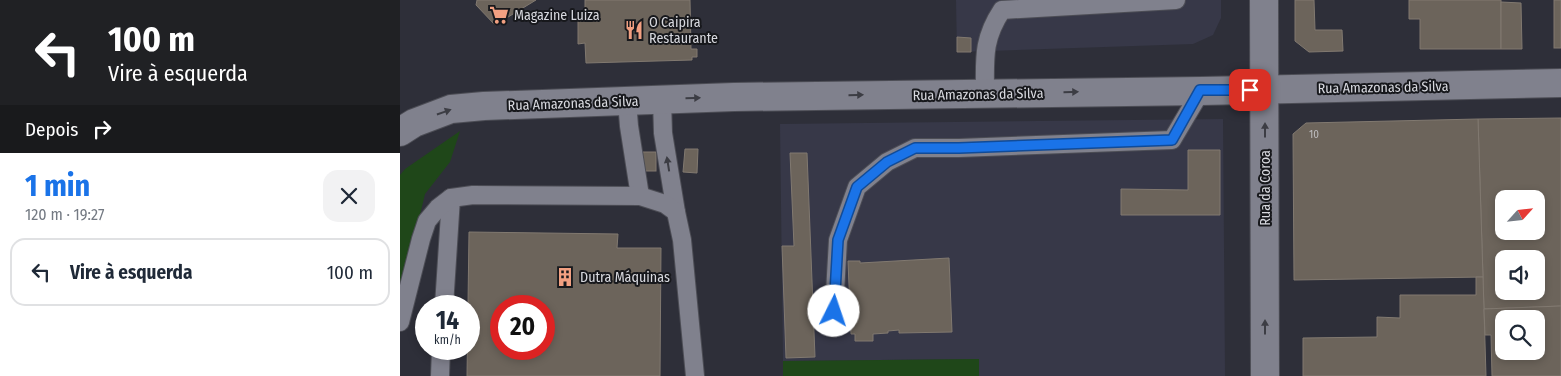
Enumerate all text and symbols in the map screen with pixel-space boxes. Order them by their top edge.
supermarket icon: Magazine Luiza [488,4,510,26]
place label: Magazine Luiza [514,7,600,24]
place label: O Caipira Restaurante [649,14,718,47]
text: 100 m [108,18,195,60]
restaurant icon: O Caipira Restaurante [623,19,645,41]
icon: left [25,20,90,85]
text: Vire à esquerda [108,60,248,87]
pin [1229,69,1271,111]
icon: arrive [1236,76,1264,104]
street label: Rua Amazonas da Silva [1317,78,1449,97]
street label: Rua Amazonas da Silva [912,85,1044,104]
one-way arrow [1063,88,1079,96]
one-way arrow [848,91,864,99]
street label: Rua Amazonas da Silva [507,93,639,114]
one-way arrow [686,94,702,102]
one-way arrow [437,108,452,116]
icon: right [88,115,116,143]
text: Depois [25,118,78,141]
one-way arrow [1261,122,1269,138]
house number: 10 [1309,128,1319,141]
street label: Rua da Coroa [1257,150,1274,226]
one-way arrow [664,156,672,172]
text: 1 min [25,168,90,204]
button: close [323,170,375,222]
north arrow [1495,190,1545,240]
map controls [1495,190,1545,360]
text: 120 m · 19:27 [25,205,104,224]
button: sound [1495,250,1545,300]
icon: left [27,258,55,286]
text: Vire à esquerda [70,261,192,284]
text: 100 m [327,261,373,284]
building icon: Dutra Máquinas [554,266,576,288]
place label: Dutra Máquinas [580,269,670,286]
position arrow [807,284,859,336]
speed limit sign: 20 [490,295,555,360]
text: 14 [436,306,459,336]
button: search [1495,310,1545,360]
one-way arrow [1261,319,1269,335]
text: km/h [434,333,461,347]

